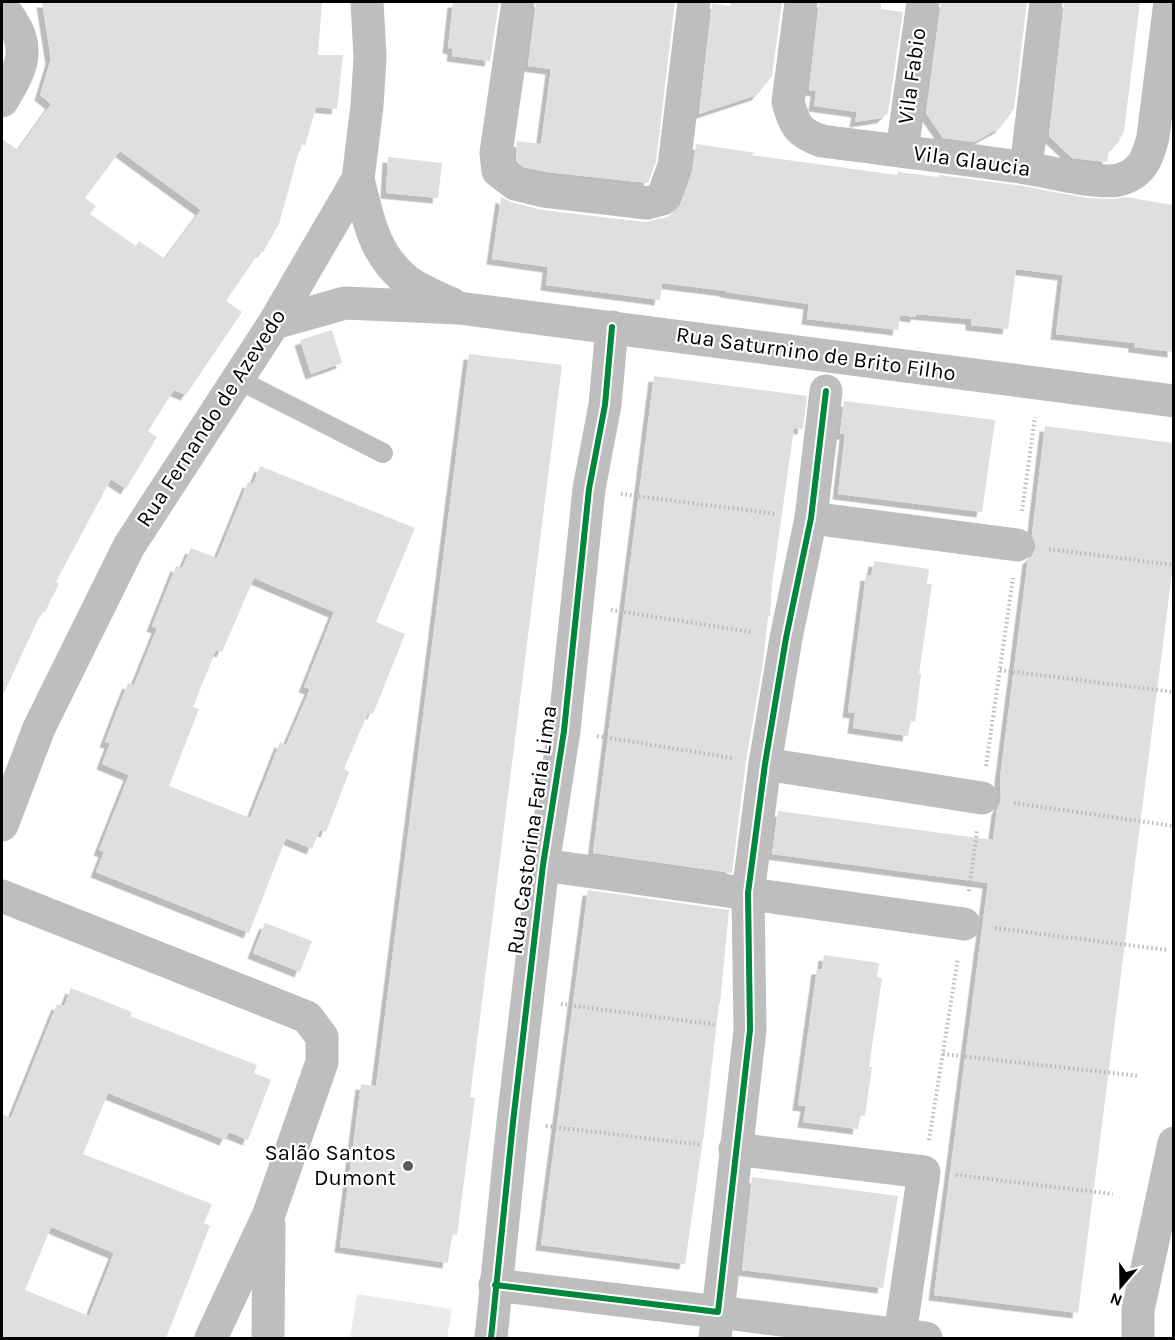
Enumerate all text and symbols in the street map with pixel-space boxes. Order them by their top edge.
street label: Vila Fabio [892,26,932,126]
street label: Vila Glaucia [912,140,1032,182]
street label: Rua Fernando de Azevedo [131,304,291,532]
street label: Rua Saturnino de Brito Filho [674,321,958,387]
street label: Rua Castorina Faria Lima [502,704,562,956]
place label: Salão Santos Dumont [265,1140,396,1191]
marker: Salão Santos Dumont [401,1159,415,1173]
north arrow [1091,1256,1151,1316]
text: N [1107,1289,1125,1311]

